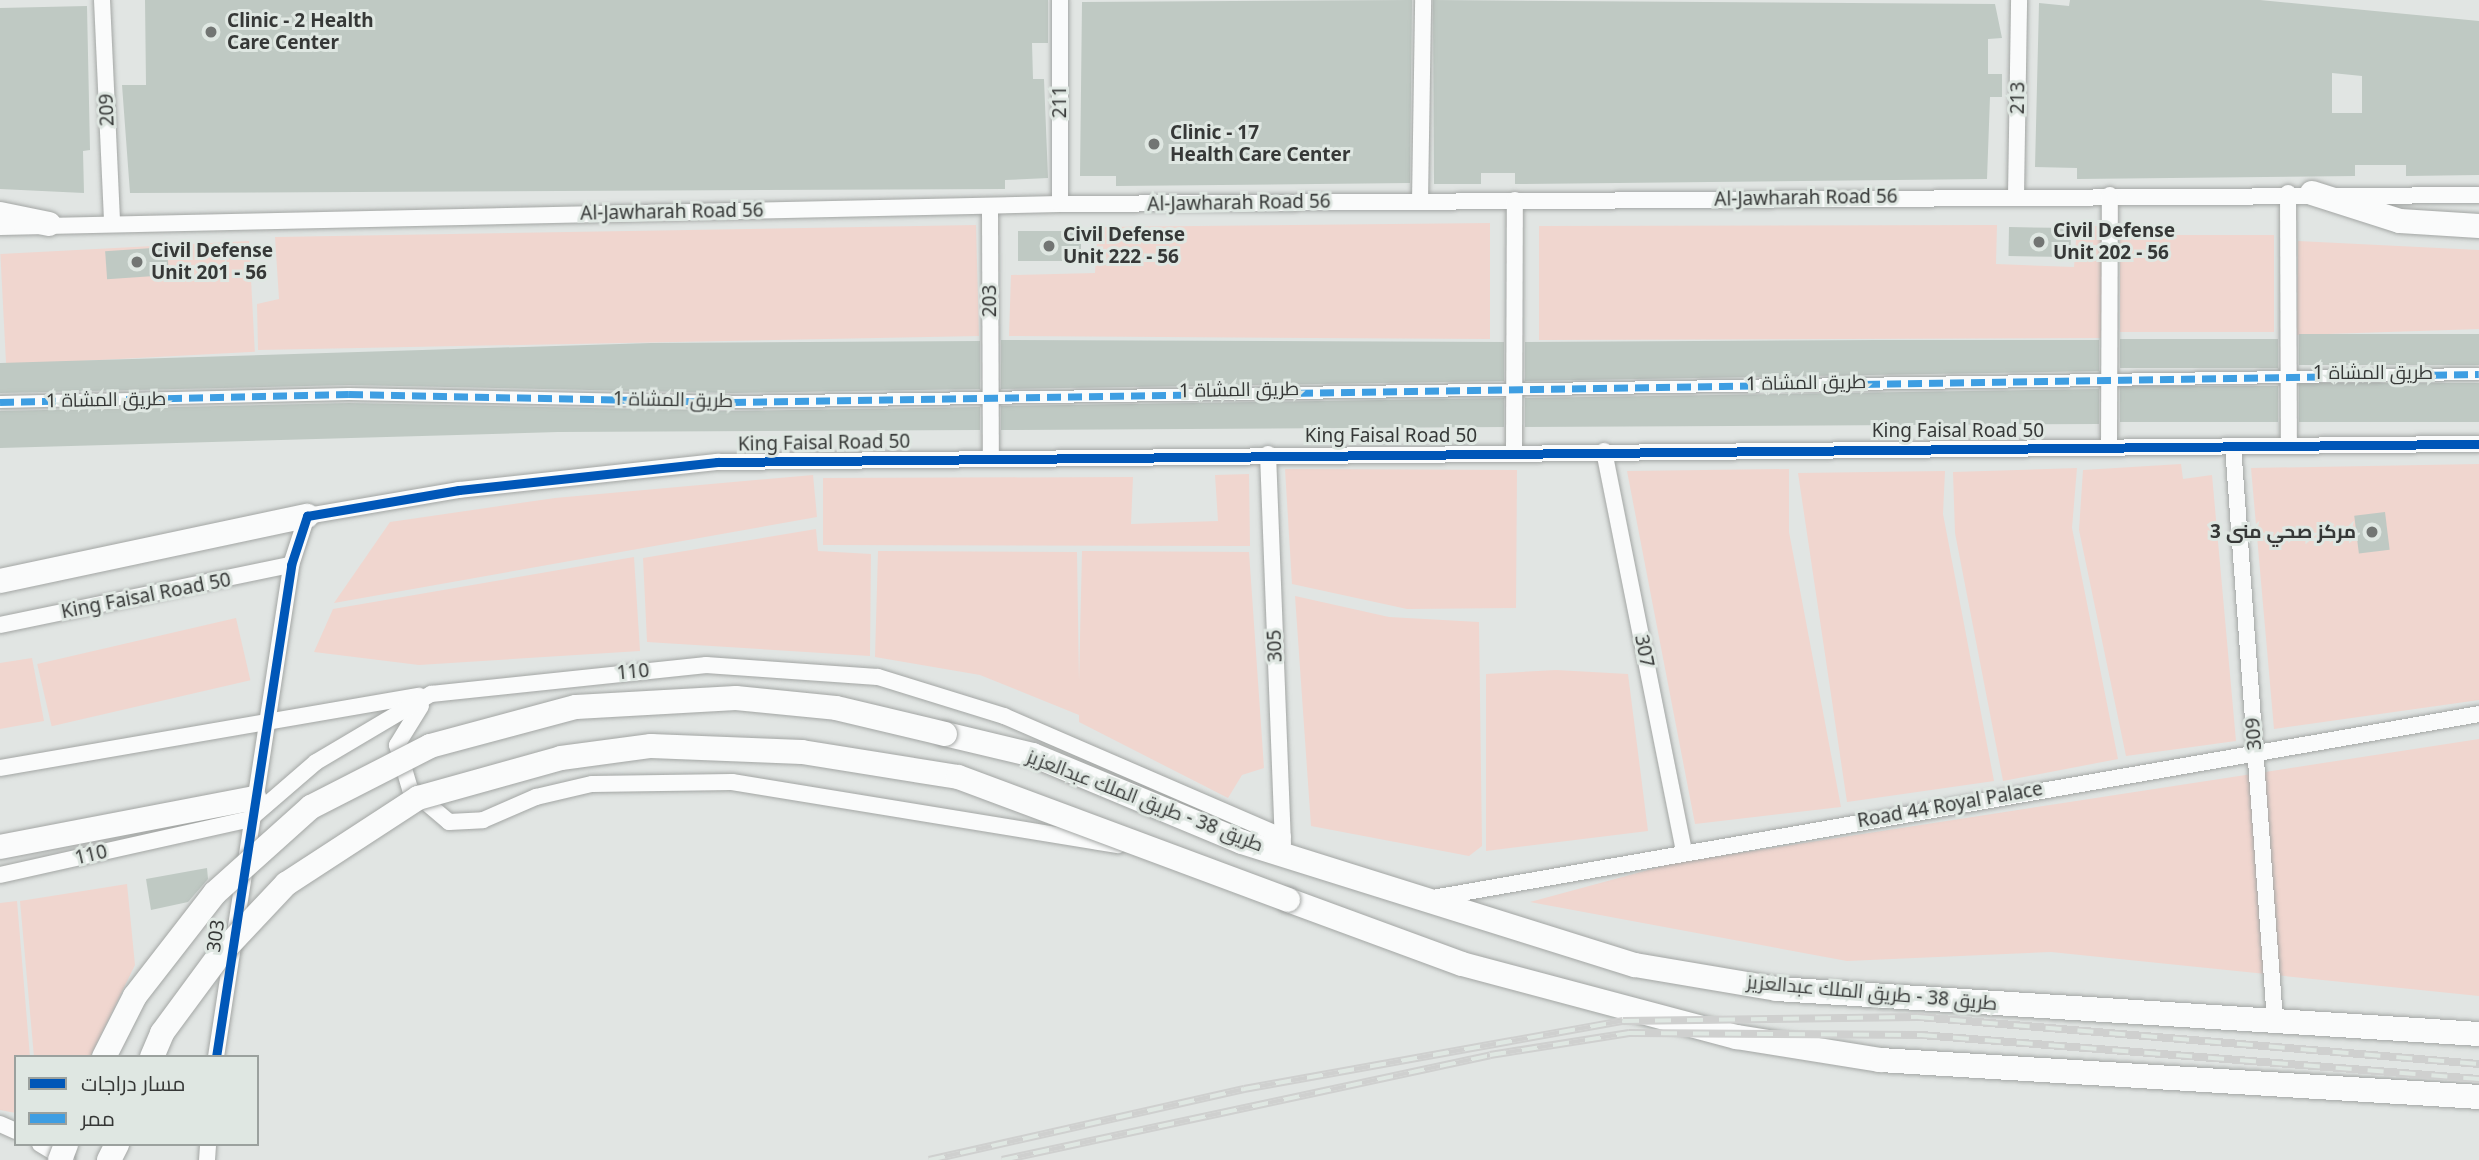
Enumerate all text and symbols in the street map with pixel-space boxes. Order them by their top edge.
place label: Clinic - 2 Health Care Center [227,10,374,54]
marker: Clinic - 2 Health Care Center [201,22,221,42]
street label: 213 [2006,82,2030,114]
street label: 211 [1049,86,1071,118]
street label: 209 [95,93,119,127]
place label: Clinic - 17 Health Care Center [1170,122,1350,166]
marker: Clinic - 17 Health Care Center [1144,134,1164,154]
street label: Al-Jawharah Road 56 [1714,185,1898,211]
street label: Al-Jawharah Road 56 [1147,190,1331,216]
street label: Al-Jawharah Road 56 [580,199,764,225]
place label: Civil Defense Unit 202 - 56 [2053,220,2175,264]
place label: Civil Defense Unit 222 - 56 [1063,224,1185,268]
marker: Civil Defense Unit 202 - 56 [2031,234,2047,250]
marker: Civil Defense Unit 222 - 56 [1041,238,1057,254]
place label: Civil Defense Unit 201 - 56 [151,240,273,284]
marker: Civil Defense Unit 201 - 56 [129,254,145,270]
street label: 203 [979,285,1001,317]
street label: طريق المشاة 1 [2313,362,2433,384]
street label: طريق المشاة 1 [1746,371,1866,395]
street label: طريق المشاة 1 [1179,378,1299,402]
street label: طريق المشاة 1 [46,388,166,412]
street label: طريق المشاة 1 [613,388,733,412]
street label: King Faisal Road 50 [1872,420,2044,442]
street label: King Faisal Road 50 [1305,425,1477,447]
street label: King Faisal Road 50 [738,430,910,456]
place label: مركز صحي منى 3 [2210,521,2356,543]
marker: مركز صحي منى 3 [2362,522,2382,542]
street label: King Faisal Road 50 [59,568,233,624]
street label: 305 [1263,629,1287,663]
street label: 307 [1630,633,1658,669]
street label: 110 [616,659,650,685]
street label: 309 [2241,717,2267,751]
street label: طريق 38 - طريق الملك عبدالعزيز [1024,745,1266,857]
street label: Road 44 Royal Palace [1855,777,2045,833]
street label: 110 [73,840,109,870]
street label: 303 [202,918,230,954]
street label: طريق 38 - طريق الملك عبدالعزيز [1746,971,1998,1015]
legend [14,1055,259,1146]
text: مسار دراجات [81,1069,185,1097]
text: ممر [81,1104,115,1132]

